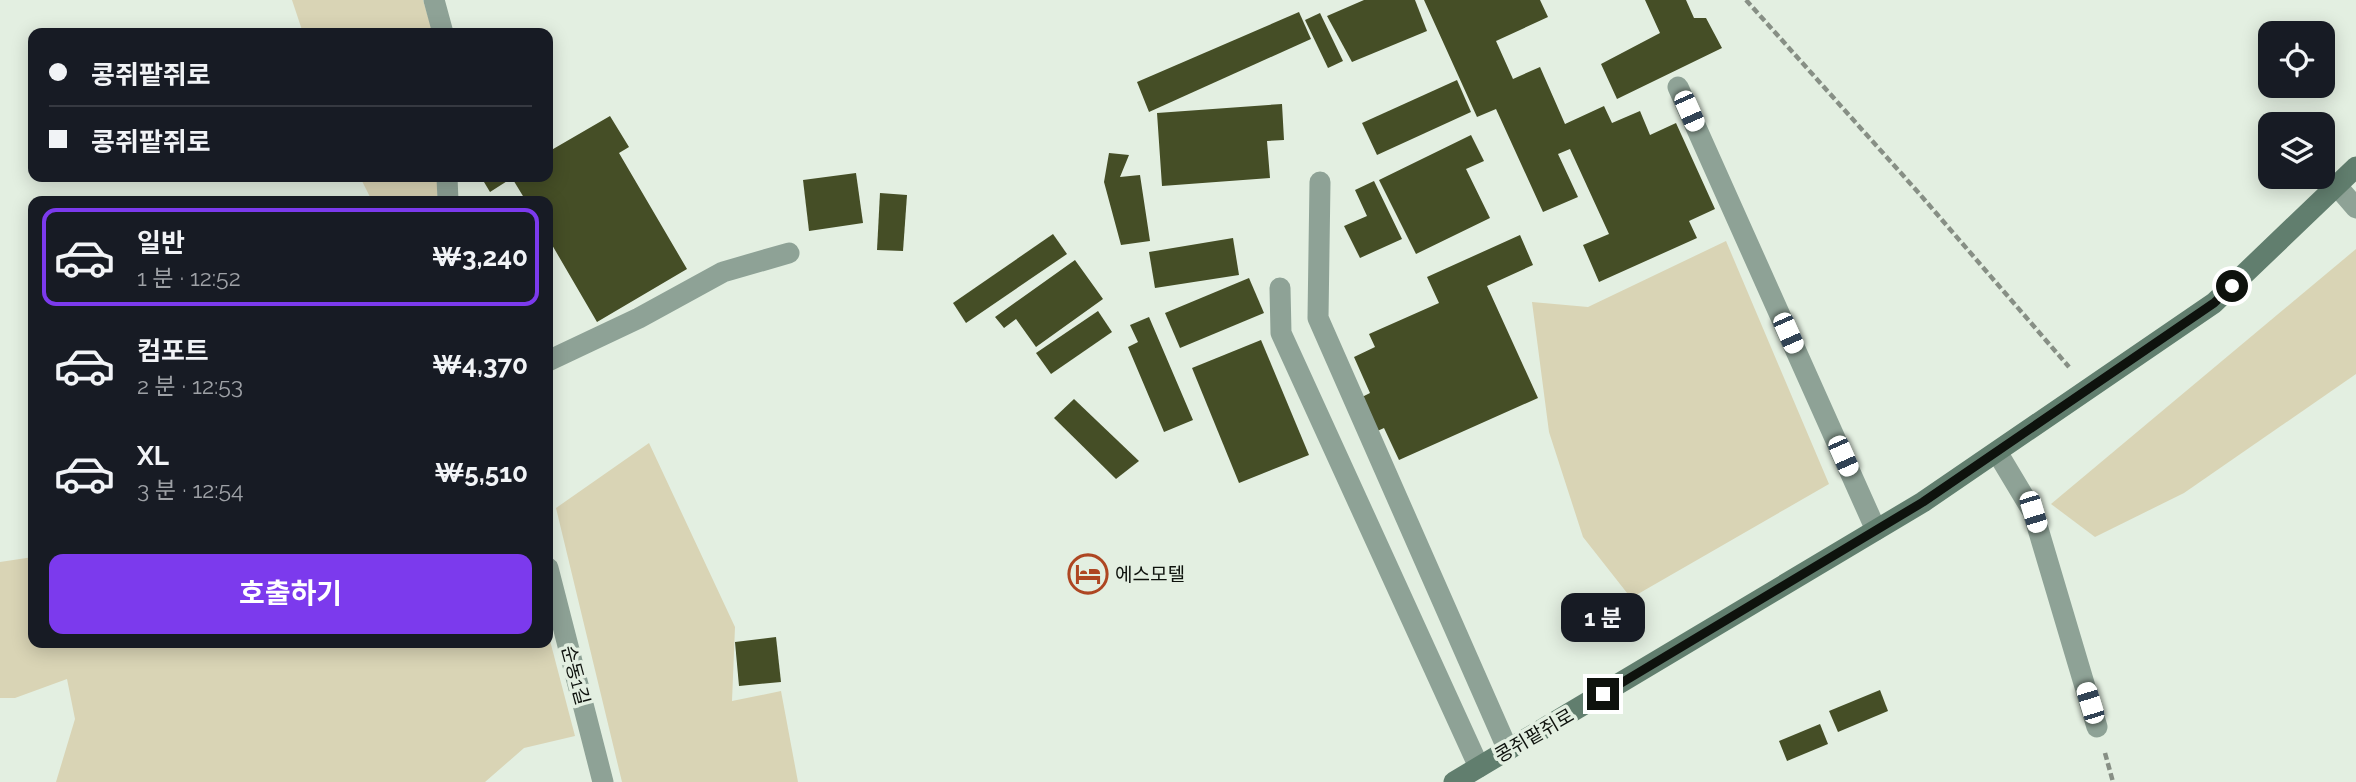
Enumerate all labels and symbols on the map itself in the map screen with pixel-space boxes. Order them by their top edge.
car [1671,88,1708,134]
route start [2216,270,2248,302]
car [1770,310,1807,356]
car [1825,433,1862,479]
car [2017,489,2050,535]
hotel icon: 에스모텔 [1067,553,1109,595]
place label: 에스모텔 [1115,563,1185,585]
callout: 1 분 [1561,592,1645,642]
street label: 순동1길 [558,643,594,707]
route end [1587,678,1619,710]
car [2074,680,2107,726]
street label: 콩쥐팥쥐로 [1491,704,1577,766]

